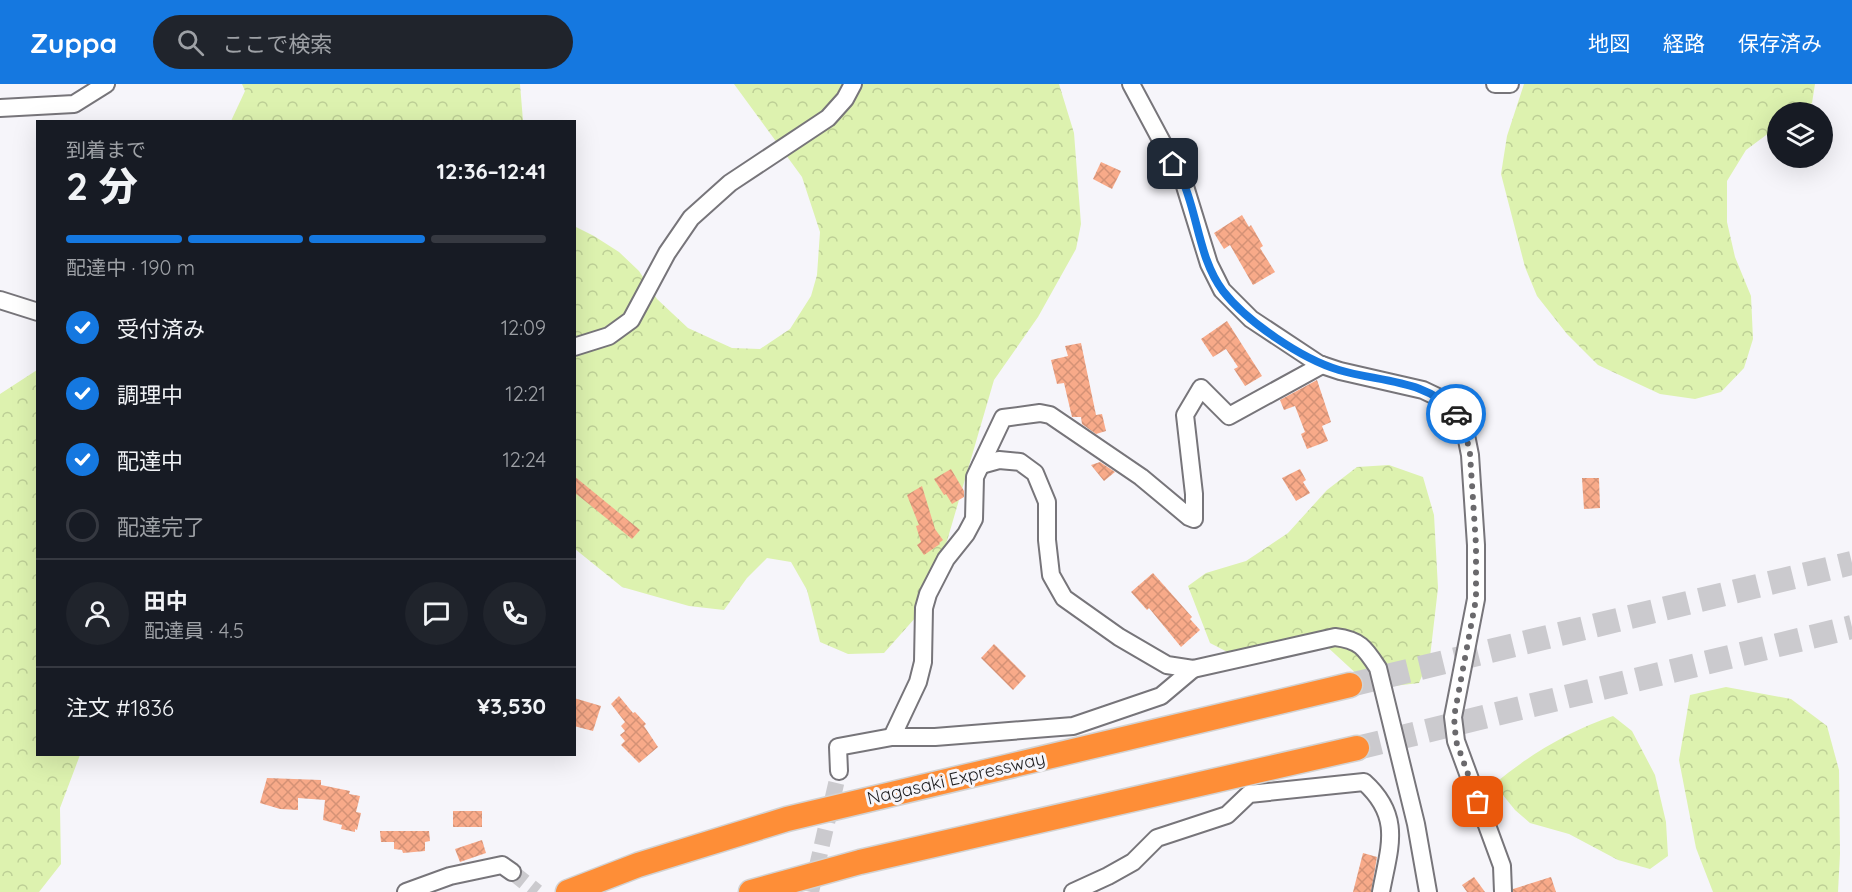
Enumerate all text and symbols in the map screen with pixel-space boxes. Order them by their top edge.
search box [153,15,573,69]
text: Zuppa [30,25,117,60]
icon: search [174,26,207,59]
text: ここで検索 [222,30,332,58]
text: 地図 [1588,30,1630,56]
text: 経路 [1663,30,1705,56]
text: 保存済み [1738,30,1822,56]
map controls [1767,102,1833,168]
button: layers [1767,102,1833,168]
text: 到着まで [66,137,146,162]
pin [1147,138,1198,189]
icon: home [1156,147,1189,180]
text: 12:36–12:41 [437,157,546,185]
text: 2 分 [66,161,138,210]
text: 配達中 · 190 m [66,255,195,280]
icon: check [66,311,99,344]
text: 受付済み [117,315,205,343]
text: 12:09 [501,315,546,340]
icon: check [66,377,99,410]
text: 調理中 [117,381,183,409]
text: 12:21 [505,381,546,406]
courier [1426,384,1486,444]
icon: car [1440,398,1473,431]
icon: check [66,443,99,476]
text: 配達中 [117,447,183,475]
text: 12:24 [502,447,546,472]
text: 配達完了 [117,513,205,541]
button: person [66,582,129,645]
button: chat [405,582,468,645]
button: phone [483,582,546,645]
text: 田中 [144,587,188,615]
text: 配達員 · 4.5 [144,618,244,643]
text: ¥3,530 [477,692,546,720]
text: 注文 #1836 [66,694,174,722]
street label: Nagasaki Expressway [865,746,1047,810]
pin [1452,776,1503,827]
icon: bag [1461,785,1494,818]

